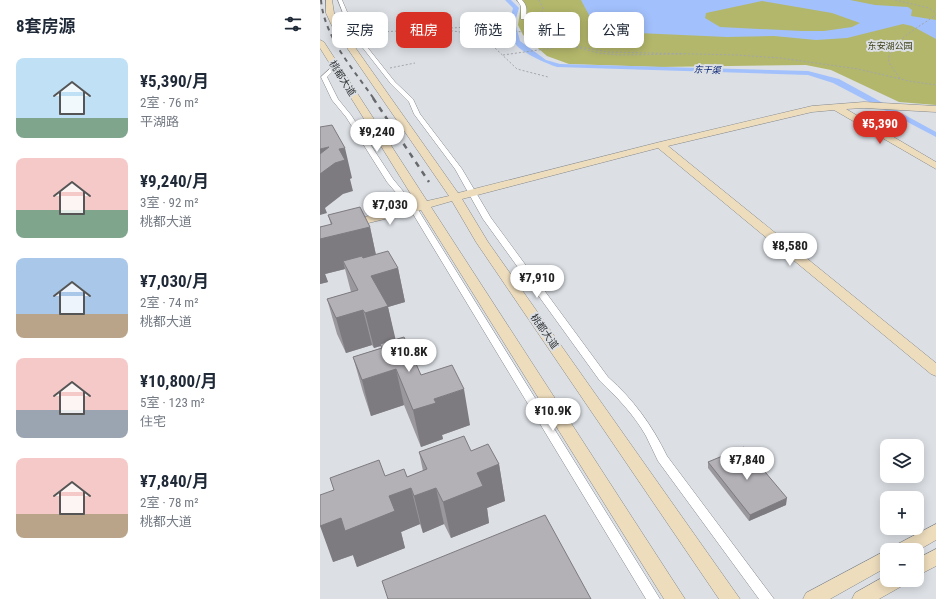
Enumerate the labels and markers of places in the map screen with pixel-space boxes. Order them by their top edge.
pin: ¥5,390 [847,111,913,145]
pin: ¥9,240 [344,119,410,153]
pin: ¥7,030 [357,192,423,226]
pin: ¥8,580 [757,233,823,267]
pin: ¥7,910 [504,265,570,299]
pin: ¥10.8K [376,339,442,373]
pin: ¥10.9K [520,398,586,432]
pin: ¥7,840 [714,447,780,481]

